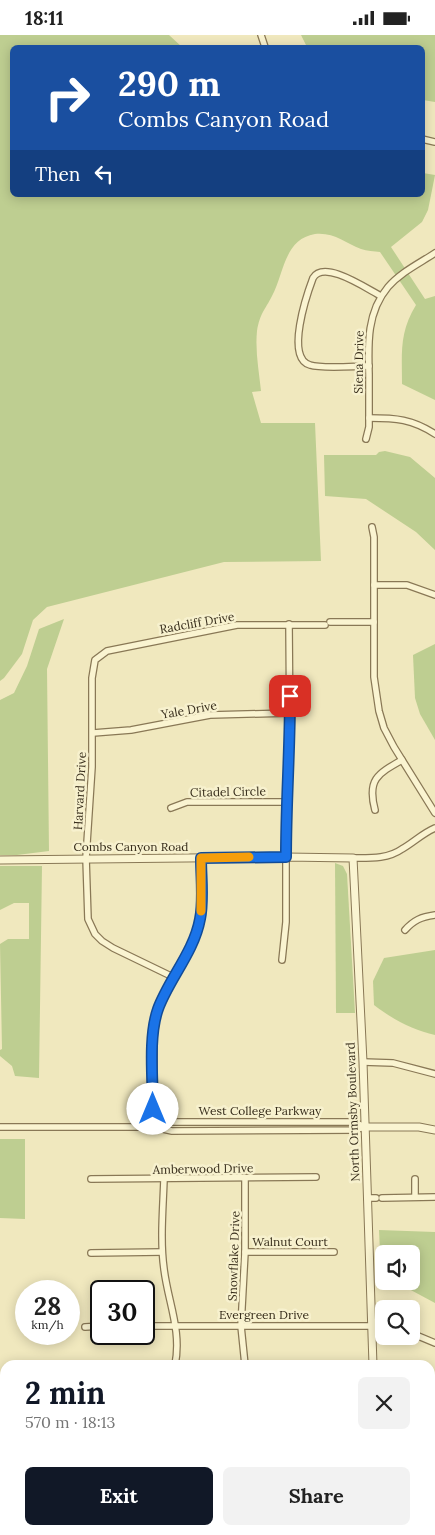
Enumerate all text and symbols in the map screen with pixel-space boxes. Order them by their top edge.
text: 18:11 [25,6,64,30]
text: 290 m [118,61,220,106]
icon: right [35,65,100,130]
text: Combs Canyon Road [118,105,329,133]
icon: left [90,160,118,188]
text: Then [35,162,80,186]
street label: Siena Drive [350,330,367,394]
street label: Radcliff Drive [159,608,236,636]
pin [269,675,311,717]
icon: arrive [276,682,304,710]
street label: Yale Drive [159,697,218,722]
street label: Harvard Drive [70,751,89,830]
street label: Citadel Circle [190,783,267,800]
street label: Combs Canyon Road [73,839,189,854]
street label: North Ormsby Boulevard [343,1042,362,1182]
position arrow [126,1082,178,1134]
street label: West College Parkway [199,1103,322,1118]
street label: Amberwood Drive [151,1160,254,1177]
street label: Snowflake Drive [224,1210,243,1301]
street label: Walnut Court [252,1234,328,1249]
map controls [375,1245,420,1345]
button: sound [375,1245,420,1290]
speed limit sign: 30 [90,1280,155,1345]
text: 28 [34,1290,61,1322]
button: search [375,1300,420,1345]
street label: Evergreen Drive [219,1307,310,1322]
text: km/h [31,1317,64,1332]
text: 2 min [25,1374,105,1412]
button: close [358,1377,410,1429]
text: 570 m · 18:13 [25,1412,116,1432]
button: Exit [25,1467,213,1525]
button: Share [223,1467,410,1525]

